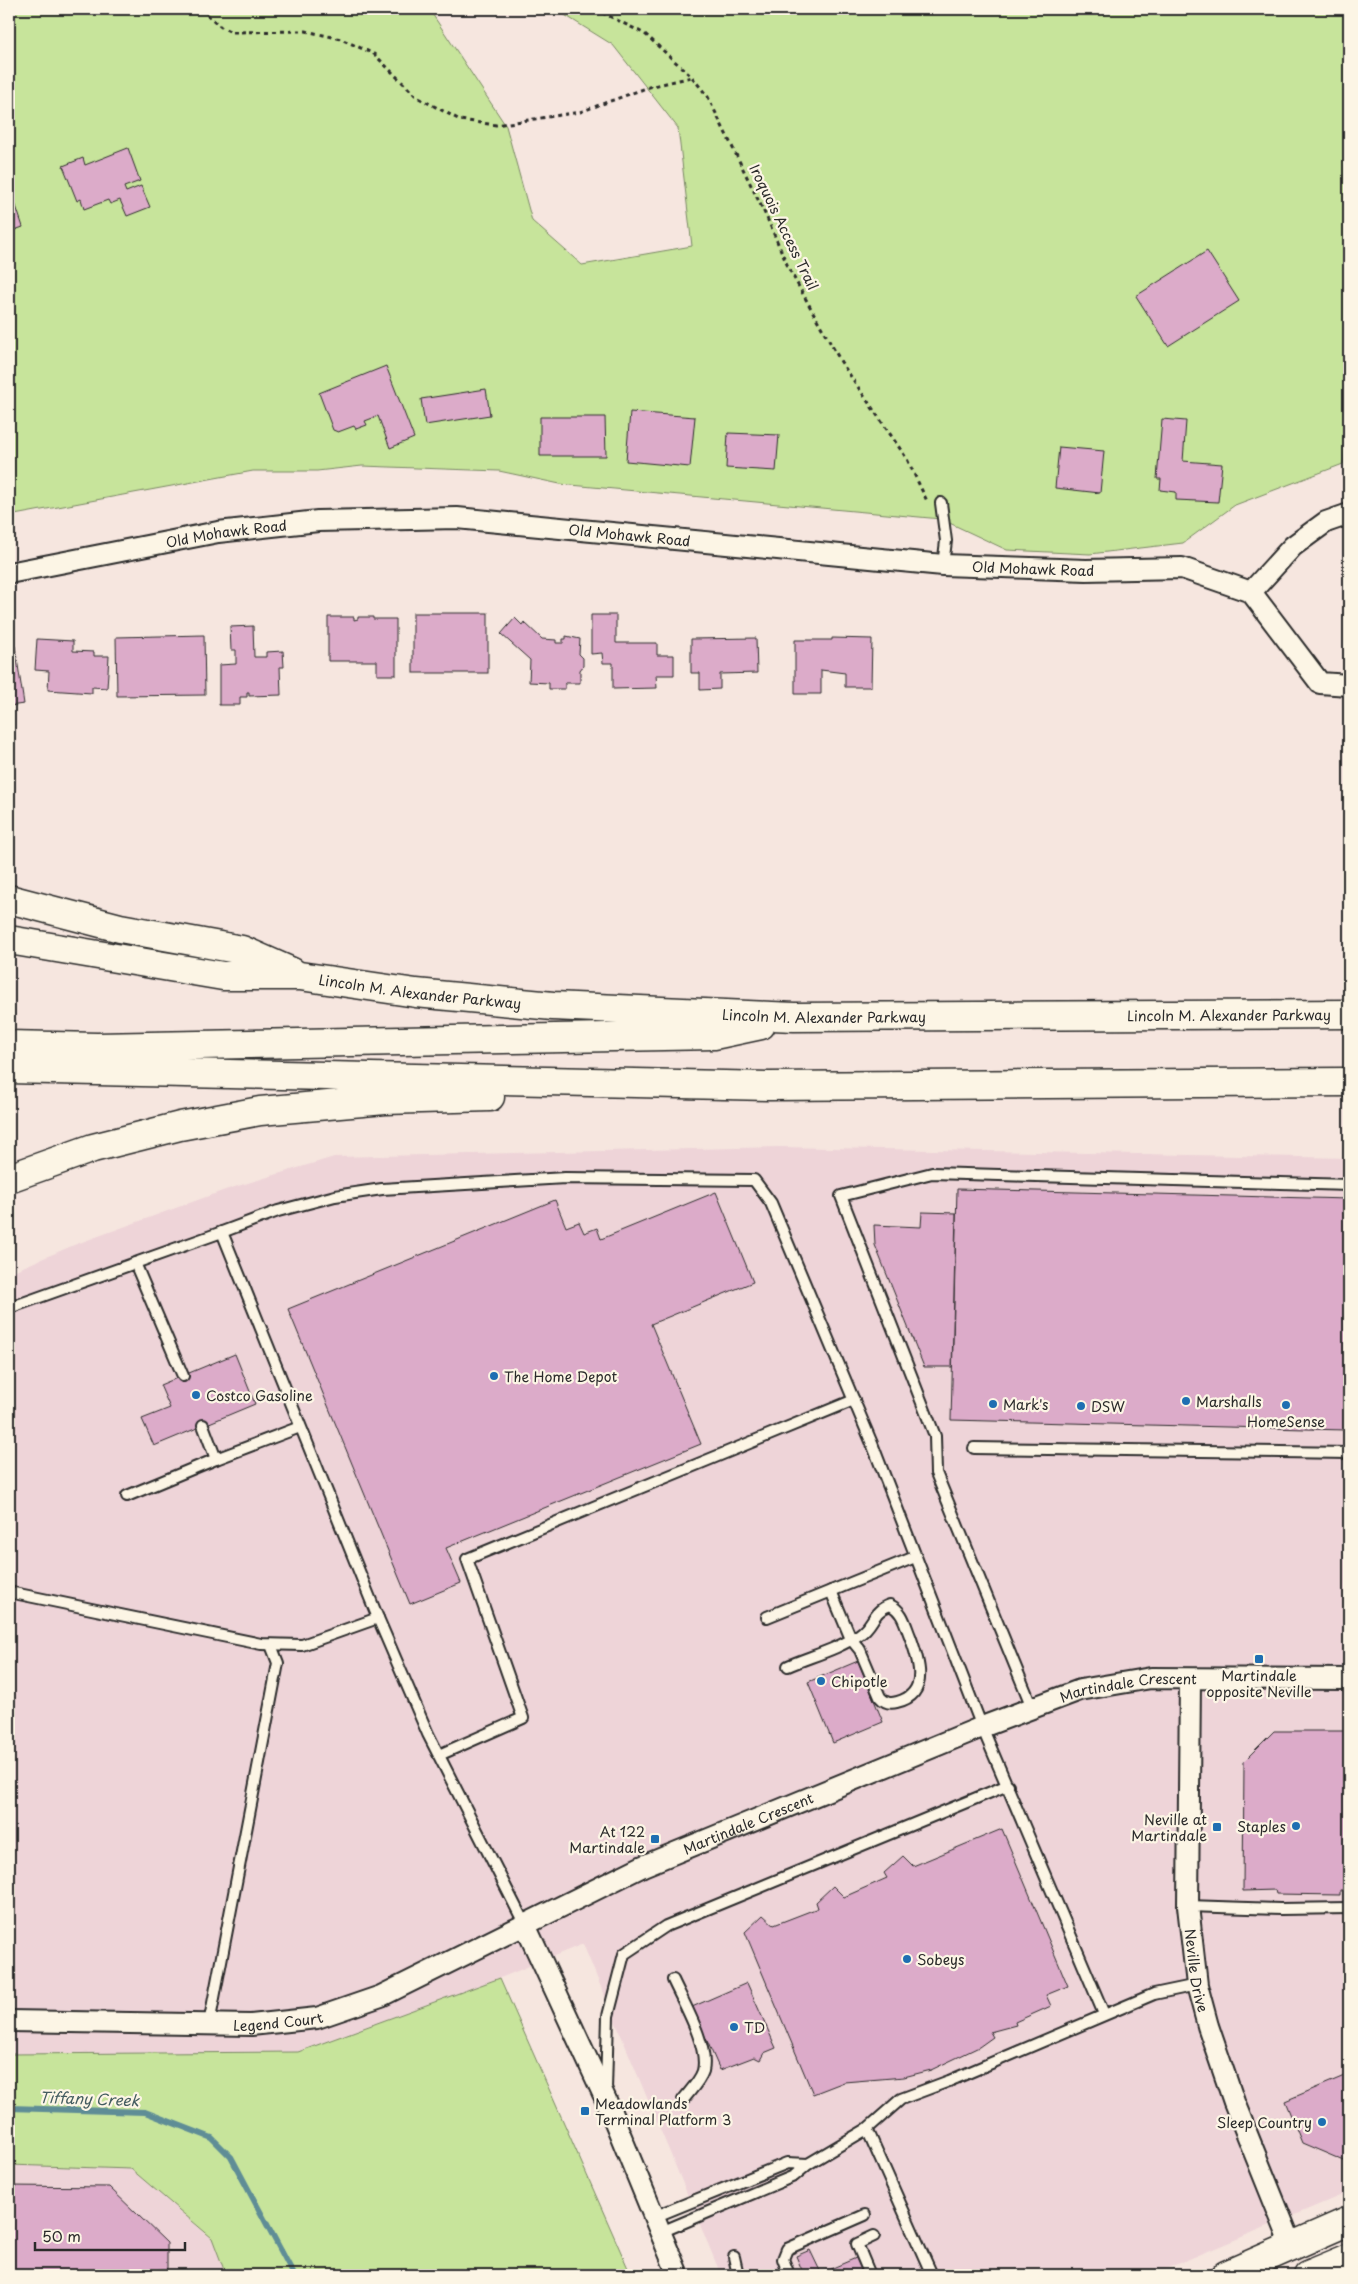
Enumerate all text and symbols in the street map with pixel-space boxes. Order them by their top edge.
street label: Iroquois Access Trail [744,160,824,294]
street label: Old Mohawk Road [164,514,288,553]
street label: Old Mohawk Road [568,518,691,551]
street label: Old Mohawk Road [972,556,1094,581]
street label: Lincoln M. Alexander Parkway [317,968,522,1013]
street label: Lincoln M. Alexander Parkway [721,1003,926,1028]
street label: Lincoln M. Alexander Parkway [1127,1004,1331,1026]
place label: The Home Depot [504,1366,618,1387]
marker: The Home Depot [488,1370,500,1382]
place label: Costco Gasoline [206,1385,313,1406]
marker: Costco Gasoline [190,1389,202,1401]
place label: Marshalls [1196,1391,1262,1412]
place label: Mark's [1003,1394,1048,1415]
marker: Marshalls [1180,1395,1192,1407]
place label: DSW [1091,1396,1126,1417]
marker: Mark's [987,1398,999,1410]
marker: HomeSense [1280,1399,1292,1411]
marker: DSW [1075,1400,1087,1412]
place label: HomeSense [1247,1411,1325,1432]
marker: Martindale opposite Neville [1253,1653,1265,1665]
place label: Martindale opposite Neville [1206,1665,1312,1702]
street label: Martindale Crescent [1056,1667,1197,1707]
place label: Chipotle [831,1671,888,1692]
marker: Chipotle [815,1675,827,1687]
street label: Martindale Crescent [680,1787,817,1859]
place label: Neville at Martindale [1131,1809,1207,1846]
place label: Staples [1237,1816,1286,1837]
marker: Staples [1290,1820,1302,1832]
place label: At 122 Martindale [569,1821,645,1858]
marker: Neville at Martindale [1211,1821,1223,1833]
marker: At 122 Martindale [649,1833,661,1845]
street label: Neville Drive [1180,1928,1214,2014]
place label: Sobeys [917,1949,964,1970]
marker: Sobeys [901,1953,913,1965]
street label: Legend Court [233,2006,326,2036]
place label: TD [744,2017,765,2038]
marker: TD [728,2021,740,2033]
water label: Tiffany Creek [39,2085,141,2111]
place label: Meadowlands Terminal Platform 3 [595,2093,731,2130]
marker: Meadowlands Terminal Platform 3 [579,2105,591,2117]
place label: Sleep Country [1217,2112,1312,2133]
marker: Sleep Country [1316,2116,1328,2128]
scale bar [35,2219,185,2251]
text: 50 m [42,2224,81,2247]

